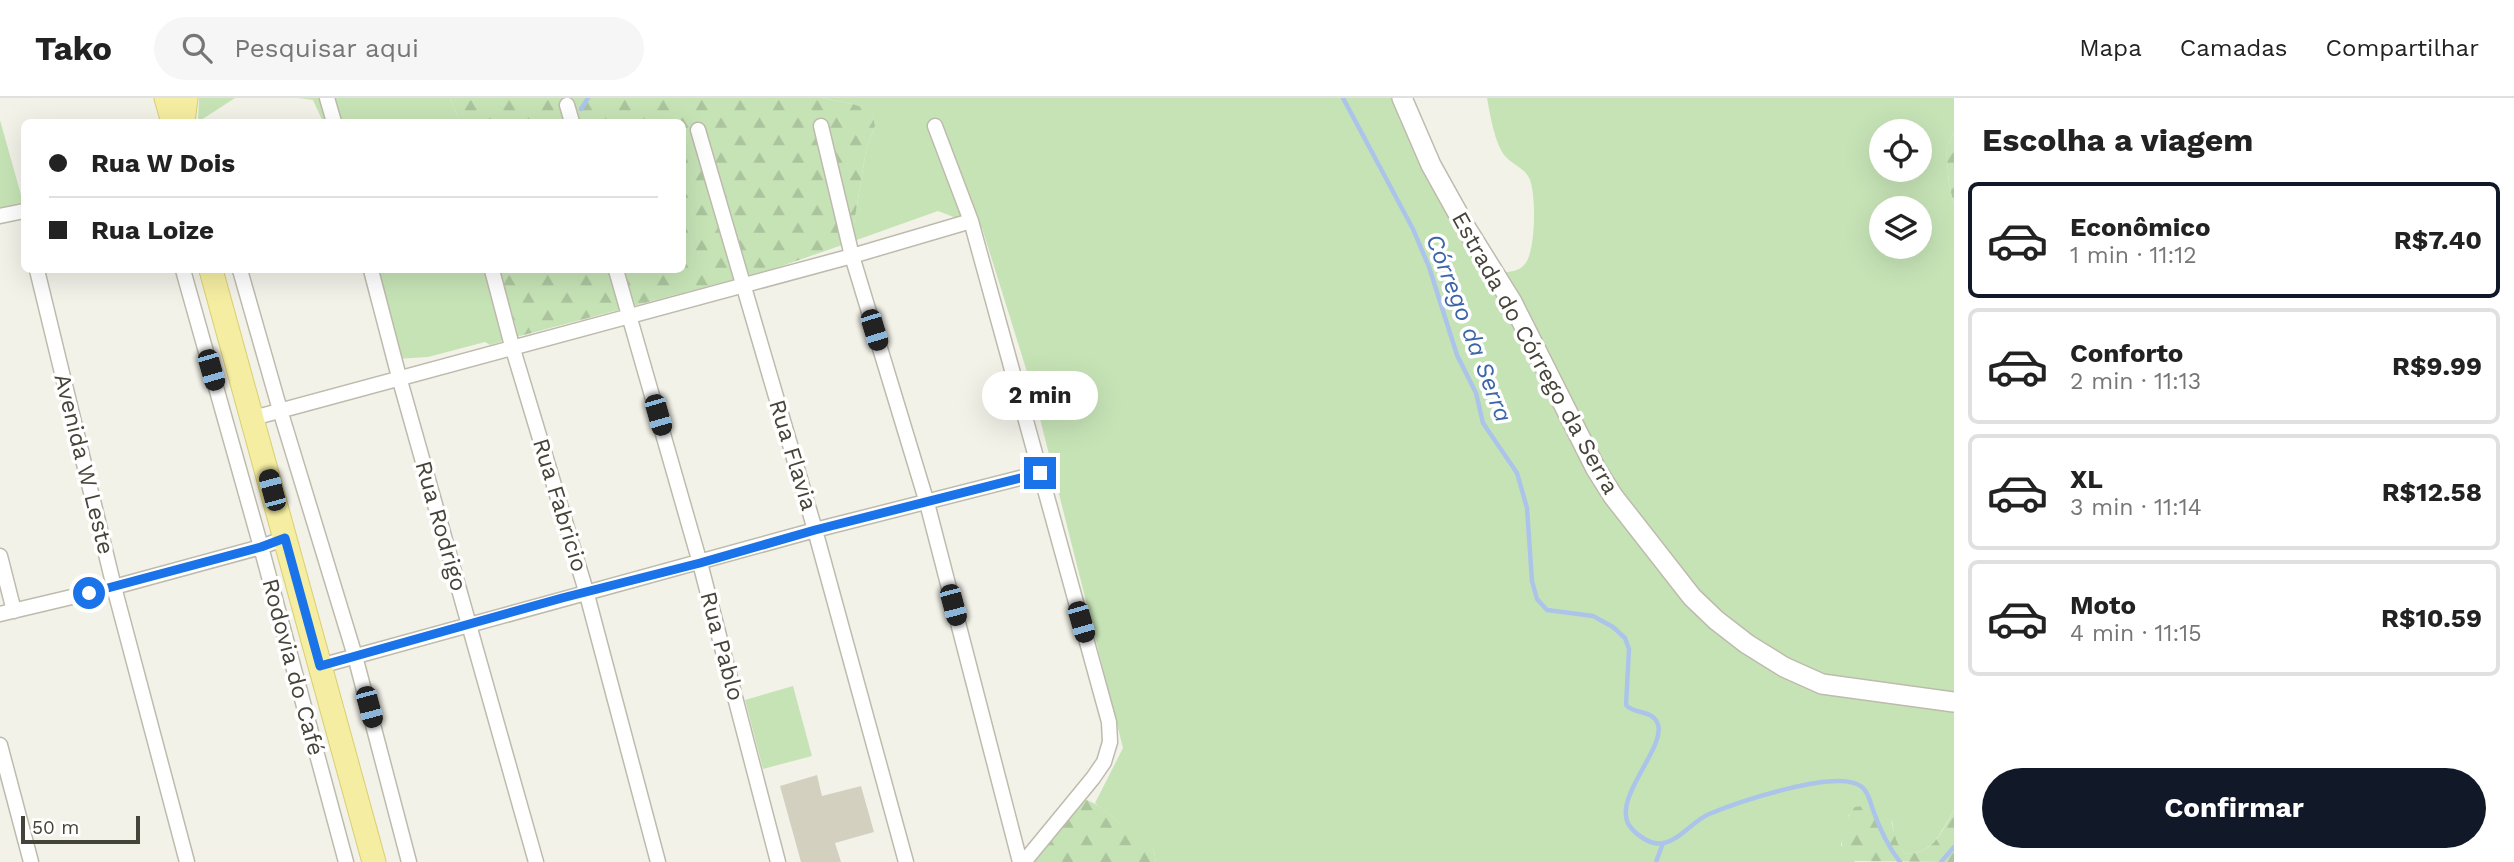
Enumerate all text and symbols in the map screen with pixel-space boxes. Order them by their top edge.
search box [154,17,644,80]
text: Tako [35,29,112,68]
icon: search [178,29,216,67]
text: Pesquisar aqui [234,33,419,63]
text: Mapa [2079,34,2142,62]
text: Camadas [2180,34,2288,62]
text: Compartilhar [2326,34,2479,62]
map controls [1869,119,1932,259]
button: locate [1869,119,1932,182]
text: Escolha a viagem [1982,121,2253,159]
text: Rua W Dois [91,148,235,178]
button: layers [1869,196,1932,259]
street label: Estrada do Córrego da Serra [1446,207,1624,499]
icon: car [1986,209,2049,272]
text: Econômico [2070,212,2211,242]
text: Rua Loize [91,215,214,245]
text: R$7.40 [2394,225,2482,255]
water label: Córrego da Serra [1420,230,1518,426]
text: 1 min · 11:12 [2070,242,2197,269]
car [858,307,891,353]
icon: car [1986,335,2049,398]
text: Conforto [2070,338,2183,368]
car [196,347,227,393]
text: R$9.99 [2392,351,2482,381]
text: 2 min · 11:13 [2070,368,2201,395]
street label: Avenida W Leste [48,371,120,557]
callout: 2 min [982,372,1098,420]
text: 2 min [1009,382,1071,409]
car [643,392,674,438]
street label: Rua Flavia [763,396,823,514]
street label: Rua Fabricio [527,435,593,575]
route end [1024,457,1056,489]
street label: Rua Rodrigo [410,458,472,594]
icon: car [1986,461,2049,524]
text: XL [2070,464,2103,494]
car [257,467,288,513]
text: R$12.58 [2382,477,2482,507]
text: 3 min · 11:14 [2070,494,2202,521]
street label: Rodovia do Café [256,576,330,758]
route start [73,577,105,609]
car [938,582,969,628]
icon: car [1986,587,2049,650]
street label: Rua Pablo [694,588,750,704]
text: Moto [2070,590,2136,620]
car [1066,599,1097,645]
text: R$10.59 [2381,603,2482,633]
text: 4 min · 11:15 [2070,620,2202,647]
car [354,684,385,730]
button: Confirmar [1982,768,2486,848]
scale bar [21,813,140,845]
text: 50 m [32,816,79,839]

